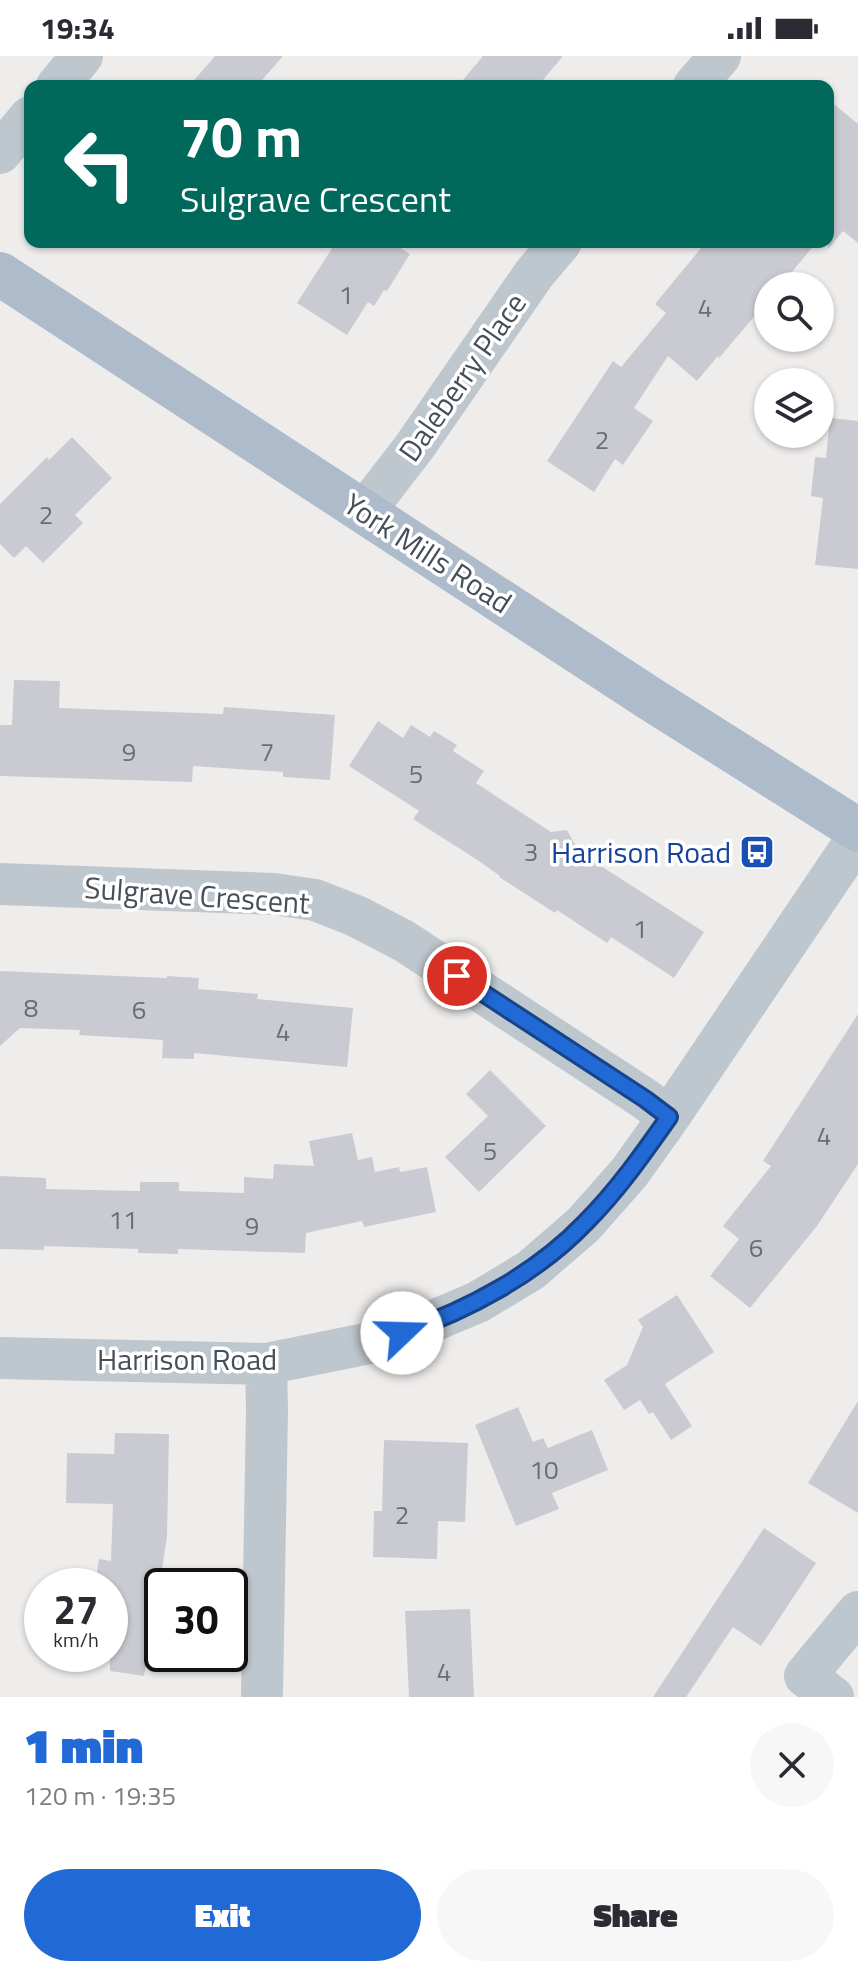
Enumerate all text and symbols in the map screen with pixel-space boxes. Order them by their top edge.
text: 19:34 [40,5,115,51]
text: 70 m [180,94,302,179]
icon: left [48,112,152,216]
text: Sulgrave Crescent [180,171,451,226]
map controls [754,272,834,448]
button: search [754,272,834,352]
house number: 1 [339,275,353,314]
street label: Daleberry Place [387,283,537,471]
house number: 4 [698,288,712,327]
button: layers [754,368,834,448]
house number: 2 [595,420,609,459]
street label: York Mills Road [335,481,521,625]
house number: 2 [39,495,53,534]
house number: 9 [122,732,136,771]
house number: 7 [260,732,274,771]
house number: 5 [409,754,423,793]
place label: Harrison Road [551,829,731,875]
house number: 3 [524,832,538,871]
bus stop icon: Harrison Road [738,833,776,871]
street label: Sulgrave Crescent [83,864,312,926]
house number: 1 [633,909,647,948]
pin [423,942,491,1010]
icon: arrive [435,954,479,998]
house number: 8 [24,988,38,1027]
house number: 6 [132,990,146,1029]
house number: 4 [276,1012,290,1051]
house number: 4 [817,1116,831,1155]
house number: 5 [483,1131,497,1170]
house number: 11 [108,1200,138,1239]
house number: 9 [245,1206,259,1245]
house number: 6 [749,1228,763,1267]
position arrow [360,1291,444,1375]
street label: Harrison Road [97,1336,277,1382]
house number: 10 [529,1450,559,1489]
house number: 2 [395,1495,409,1534]
speed limit sign: 30 [144,1568,248,1672]
text: 27 [54,1579,98,1640]
text: km/h [53,1624,99,1655]
house number: 4 [437,1652,451,1691]
text: 1 min [24,1709,143,1782]
button: close [750,1723,834,1807]
text: 120 m · 19:35 [24,1776,176,1815]
button: Exit [24,1869,421,1961]
button: Share [437,1869,834,1961]

